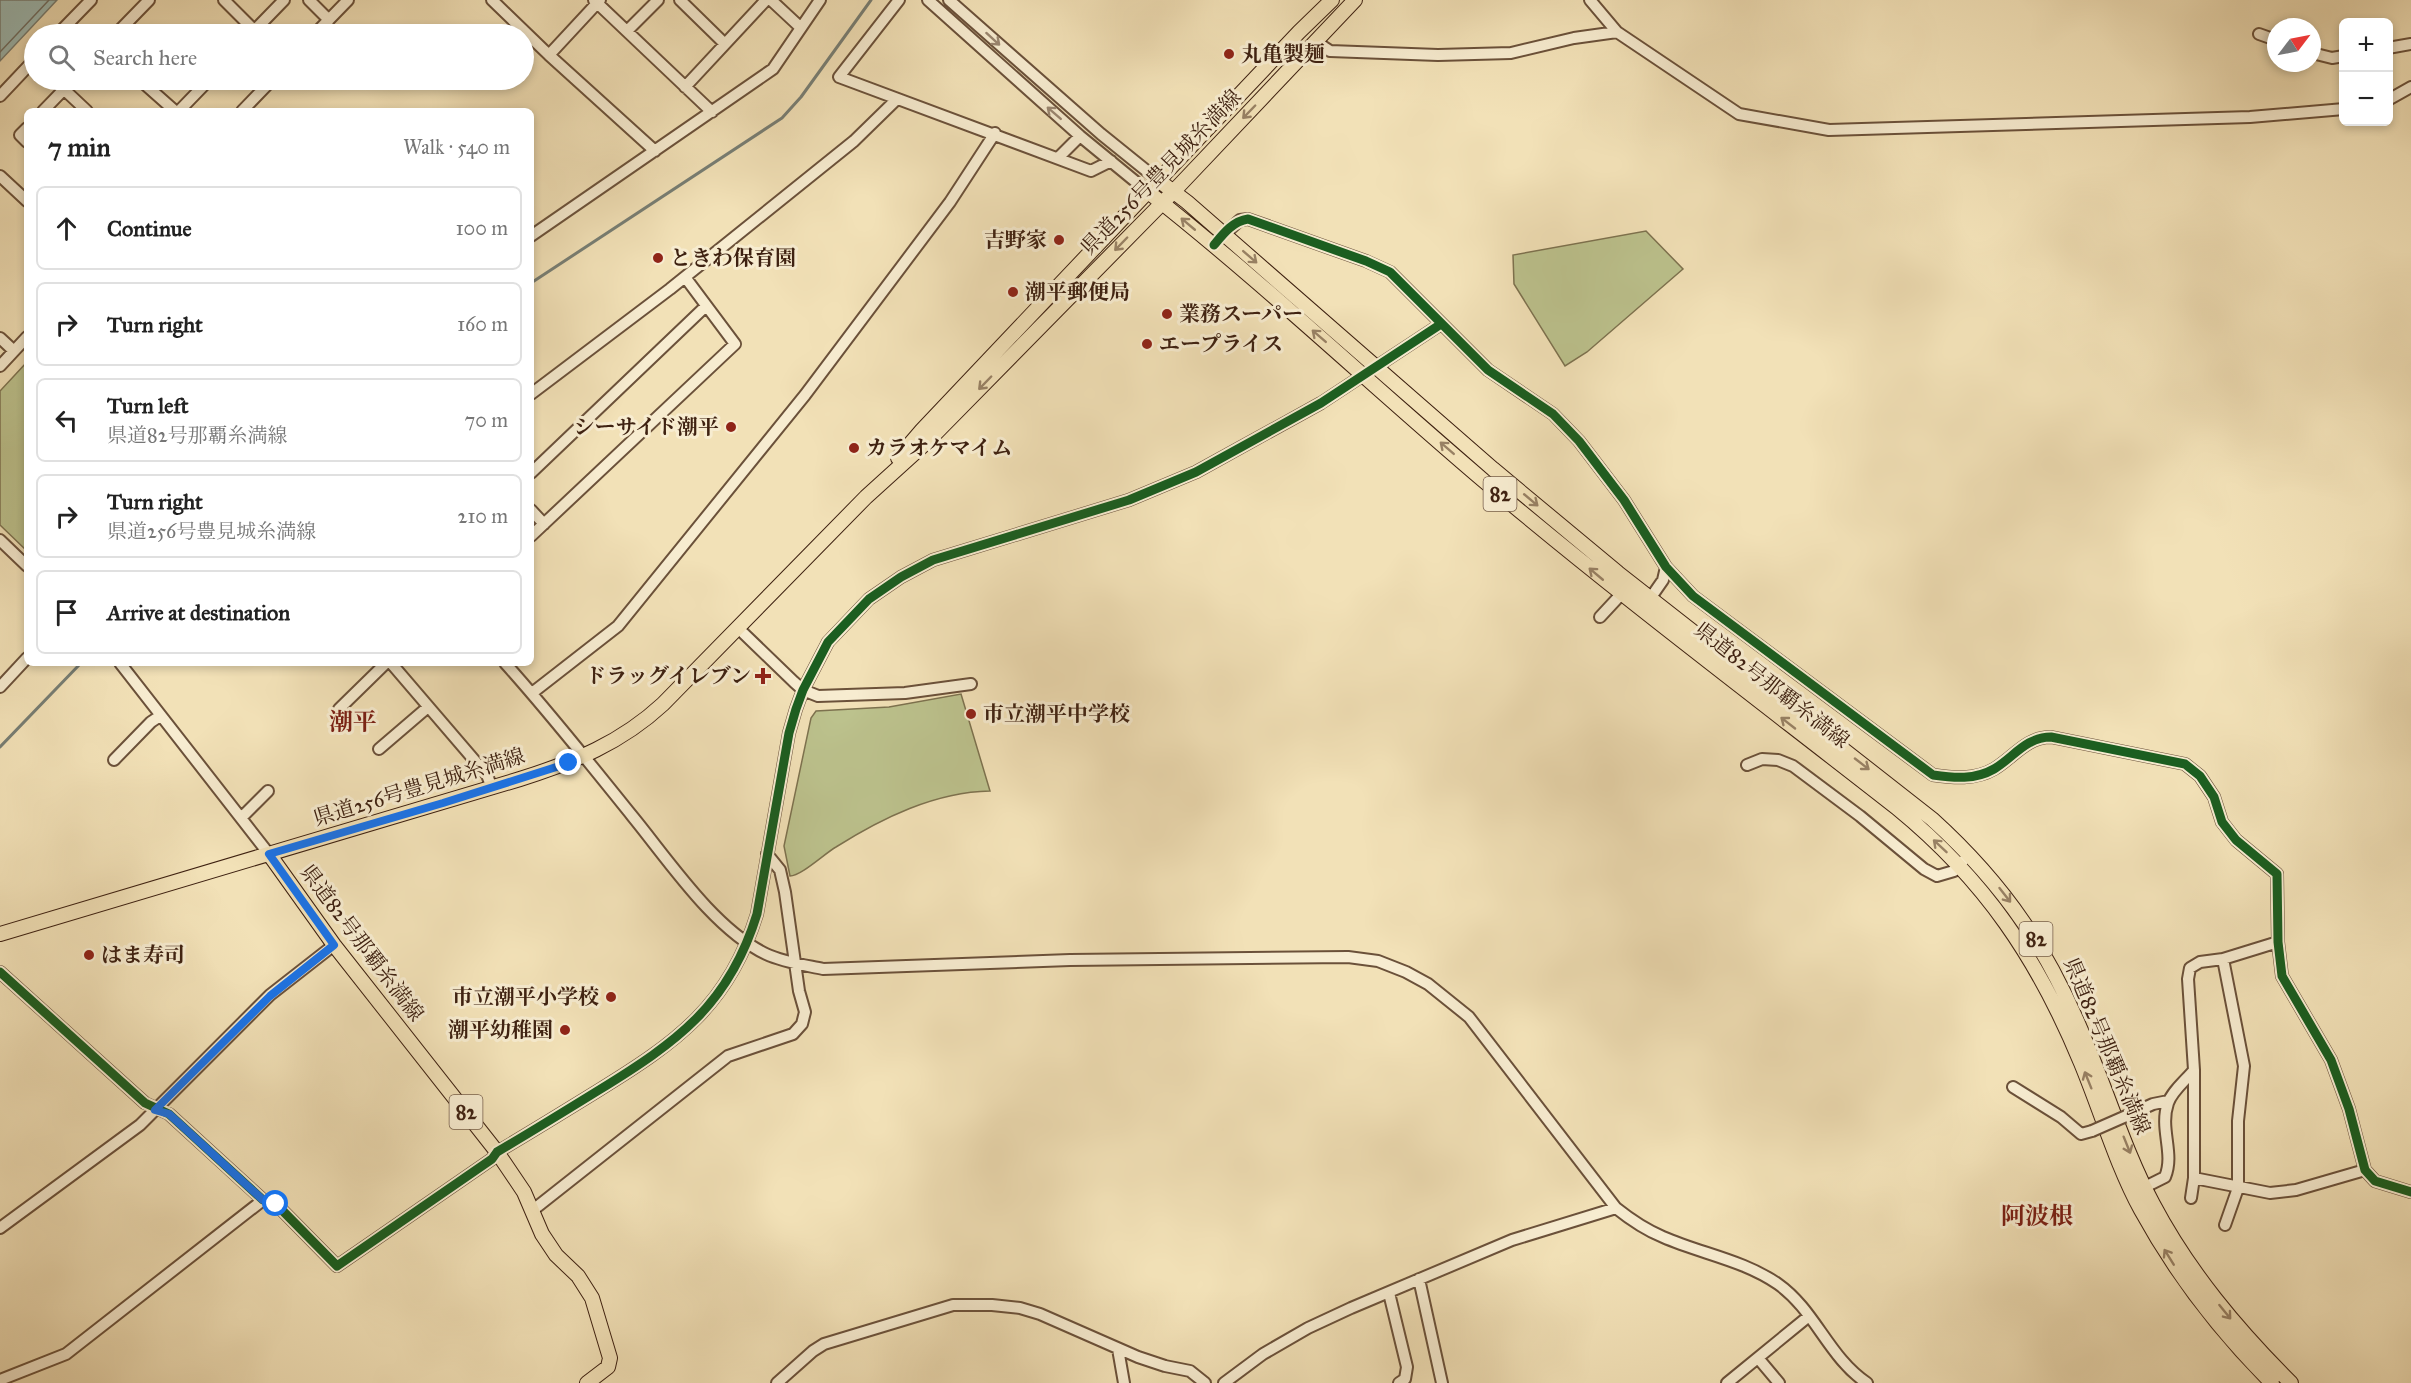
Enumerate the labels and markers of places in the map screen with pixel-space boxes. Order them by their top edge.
place label: 丸亀製麺 [1241,41,1325,67]
marker: 丸亀製麺 [1222,47,1236,61]
place label: 吉野家 [984,227,1047,253]
marker: 吉野家 [1052,233,1066,247]
place label: ときわ保育園 [670,245,796,271]
marker: ときわ保育園 [651,251,665,265]
place label: 潮平郵便局 [1025,279,1130,305]
marker: 潮平郵便局 [1006,285,1020,299]
place label: 業務スーパー [1179,301,1303,327]
marker: 業務スーパー [1160,307,1174,321]
place label: エープライス [1159,331,1283,357]
marker: エープライス [1140,337,1154,351]
place label: シーサイド潮平 [573,414,719,440]
marker: シーサイド潮平 [724,420,738,434]
place label: カラオケマイム [866,435,1012,461]
marker: カラオケマイム [847,441,861,455]
place label: ドラッグイレブン [585,663,751,689]
marker: ドラッグイレブン [756,669,770,683]
place label: 市立潮平中学校 [983,701,1130,727]
marker: 市立潮平中学校 [964,707,978,721]
place label: はま寿司 [101,942,185,968]
marker: はま寿司 [82,948,96,962]
place label: 市立潮平小学校 [452,984,599,1010]
marker: 市立潮平小学校 [604,990,618,1004]
place label: 潮平幼稚園 [448,1017,553,1043]
marker: 潮平幼稚園 [558,1023,572,1037]

